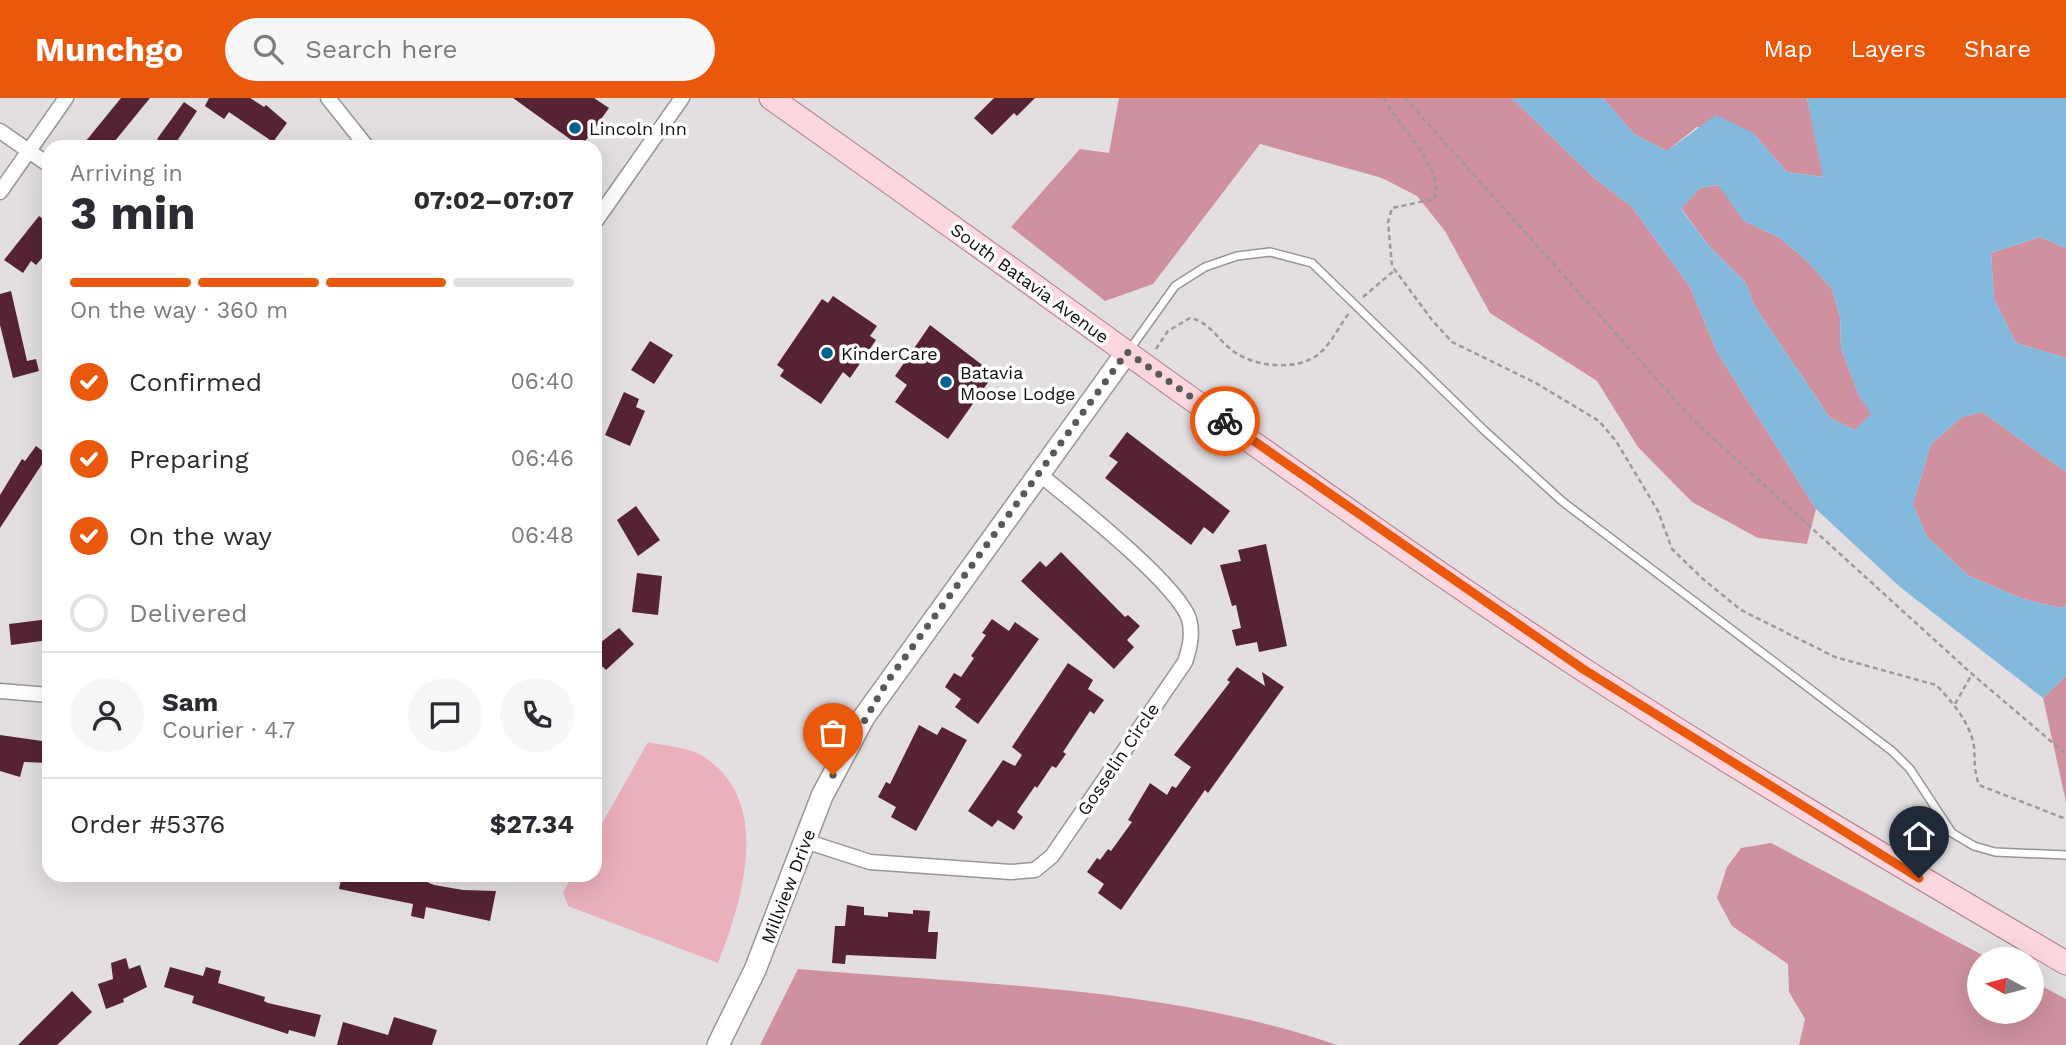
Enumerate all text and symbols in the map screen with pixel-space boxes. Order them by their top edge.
search box [225,18,715,81]
text: Munchgo [35,30,183,69]
icon: search [249,30,287,68]
text: Search here [305,34,458,64]
text: Map [1764,35,1812,63]
text: Layers [1850,35,1926,63]
text: Share [1964,35,2031,63]
place label: Lincoln Inn [589,118,687,139]
marker: Lincoln Inn [567,120,583,136]
text: Arriving in [70,160,183,187]
text: 07:02–07:07 [414,185,574,215]
text: 3 min [70,186,196,240]
street label: South Batavia Avenue [947,219,1113,347]
text: On the way · 360 m [70,297,288,324]
place label: KinderCare [841,343,938,364]
marker: KinderCare [819,345,835,361]
place label: Batavia Moose Lodge [960,362,1075,404]
icon: check [70,363,108,401]
text: Confirmed [129,367,262,397]
text: 06:40 [511,368,574,395]
marker: Batavia Moose Lodge [938,374,954,390]
courier [1190,386,1260,456]
icon: bike [1206,402,1244,440]
icon: check [70,440,108,478]
text: Preparing [129,444,249,474]
text: 06:46 [511,445,574,472]
icon: check [70,517,108,555]
text: On the way [129,521,272,551]
text: 06:48 [511,522,574,549]
text: Delivered [129,598,248,628]
button: person [70,678,144,752]
button: chat [408,678,482,752]
button: phone [500,678,574,752]
text: Sam [162,687,218,717]
street label: Gosselin Circle [1073,699,1163,819]
pin [803,703,863,775]
icon: bag [814,714,852,752]
text: Courier · 4.7 [162,717,295,744]
pin [1889,806,1949,878]
text: Order #5376 [70,809,225,839]
text: $27.34 [490,809,574,839]
icon: home [1900,817,1938,855]
street label: Millview Drive [757,826,819,946]
north arrow [1967,947,2044,1024]
map controls [1967,947,2044,1024]

